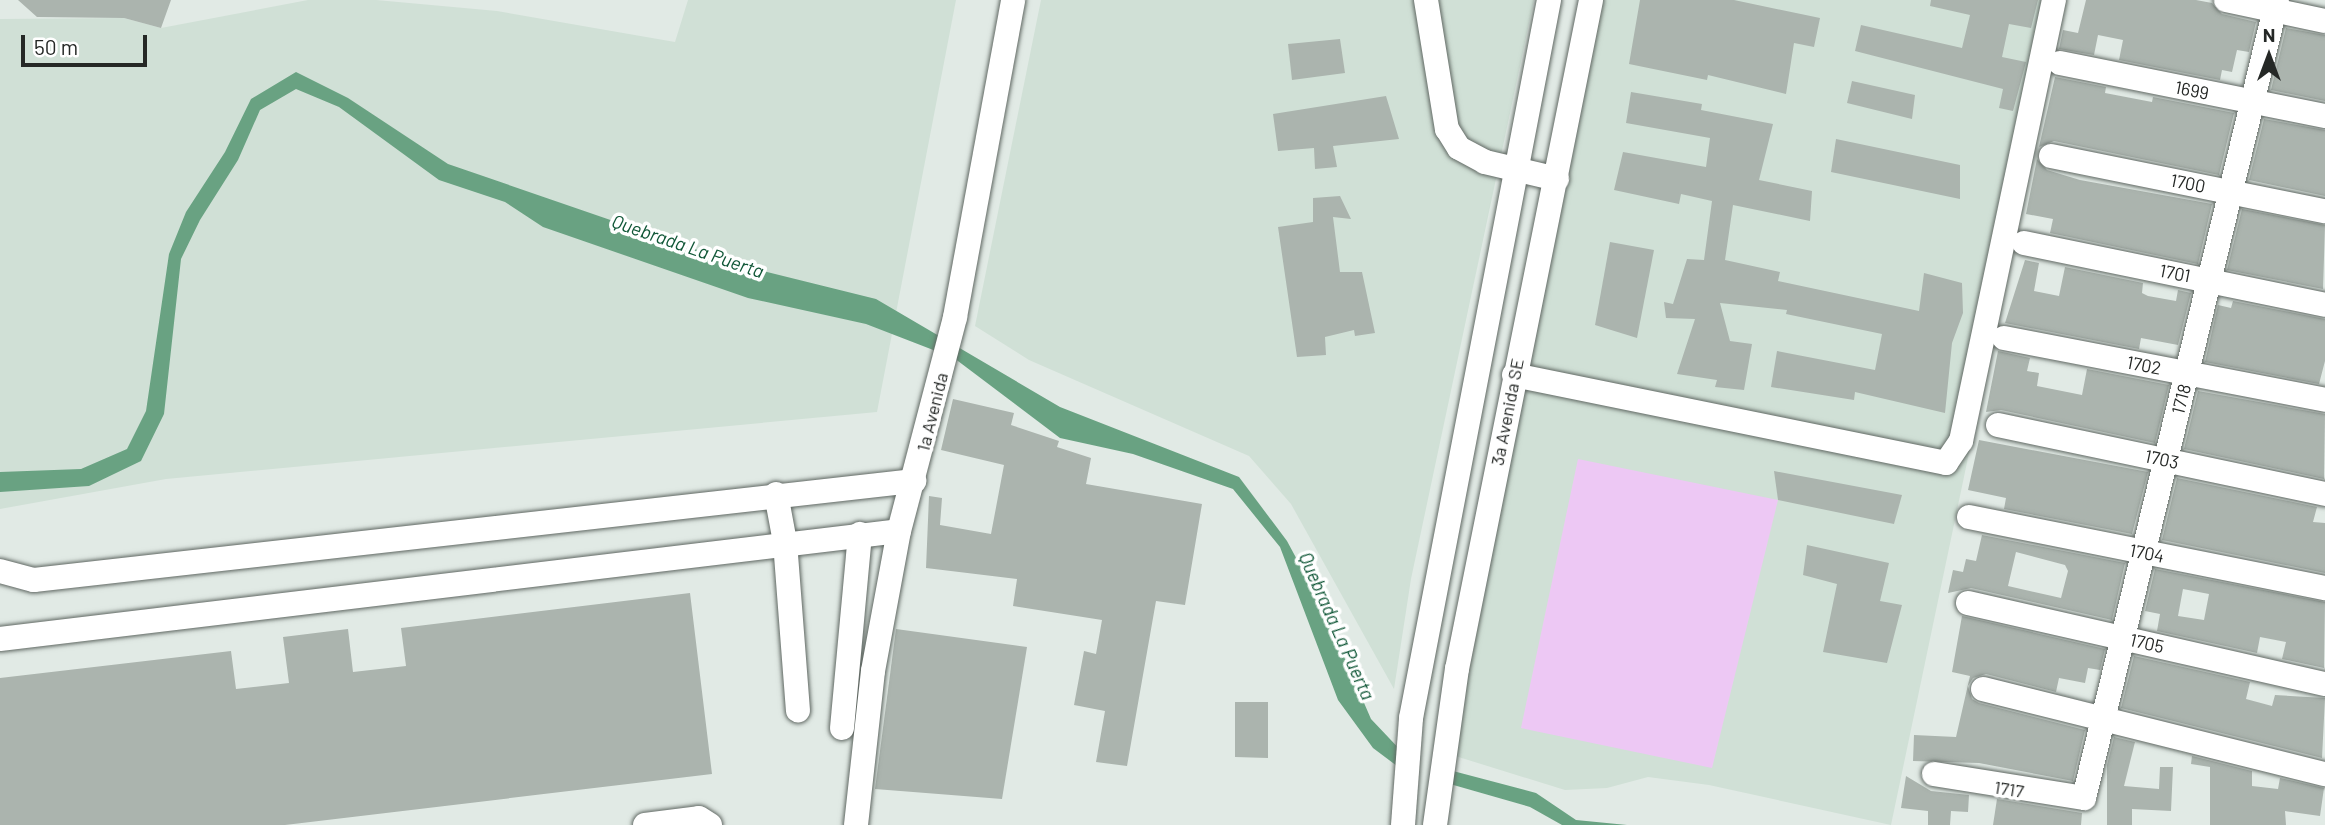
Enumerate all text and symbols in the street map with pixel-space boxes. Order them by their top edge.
scale bar [24,21,150,65]
north arrow [2234,21,2304,91]
text: N [2263,23,2275,46]
text: 50 m [34,34,78,59]
street label: 1699 [2173,76,2211,104]
street label: 1700 [2169,169,2207,197]
water label: Quebrada La Puerta [609,209,767,283]
street label: 1701 [2158,259,2192,287]
street label: 1702 [2125,351,2163,379]
street label: 3a Avenida SE [1486,357,1528,467]
street label: 1a Avenida [912,370,952,454]
street label: 1718 [2167,382,2195,416]
street label: 1703 [2143,445,2181,473]
street label: 1704 [2128,539,2166,567]
water label: Quebrada La Puerta [1294,549,1380,703]
street label: 1705 [2128,629,2166,657]
street label: 1717 [1993,776,2025,802]

